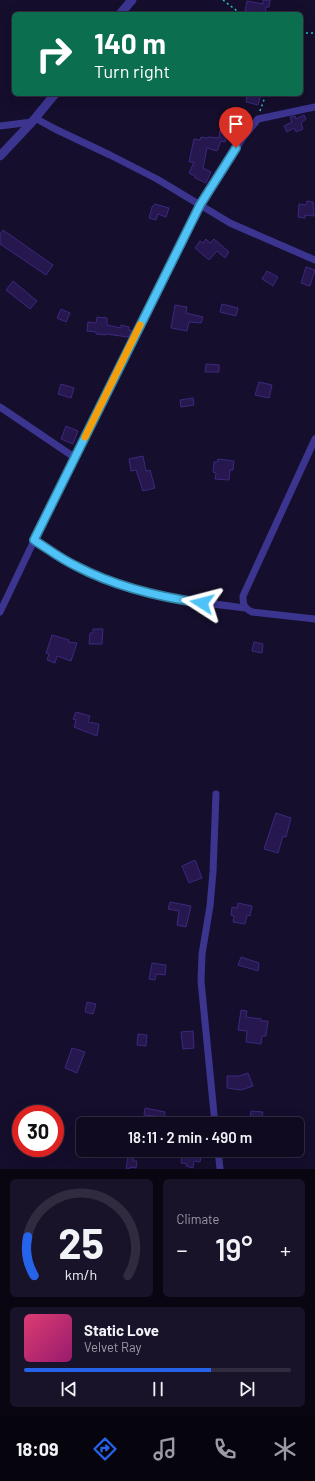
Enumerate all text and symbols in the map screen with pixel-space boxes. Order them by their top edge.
text: 140 m [94,26,166,60]
icon: right [28,28,80,80]
text: Turn right [94,60,170,82]
pin [219,107,253,148]
icon: arrive [225,113,247,135]
position arrow [181,582,223,624]
speed limit sign: 30 [12,1105,64,1157]
text: 18:11 · 2 min · 490 m [128,1128,252,1146]
text: Climate [177,1211,220,1227]
text: 25 [58,1217,104,1267]
text: 19° [215,1231,253,1267]
text: − [177,1236,188,1262]
text: + [280,1236,291,1262]
text: km/h [65,1266,97,1283]
text: Static Love [84,1321,159,1339]
text: Velvet Ray [84,1339,142,1355]
icon: previous [58,1378,80,1400]
icon: pause [147,1378,169,1400]
icon: next [236,1378,258,1400]
icon: directions [91,1435,119,1463]
icon: music [151,1435,179,1463]
icon: phone [211,1435,239,1463]
icon: climate [271,1435,299,1463]
text: 18:09 [16,1438,59,1460]

